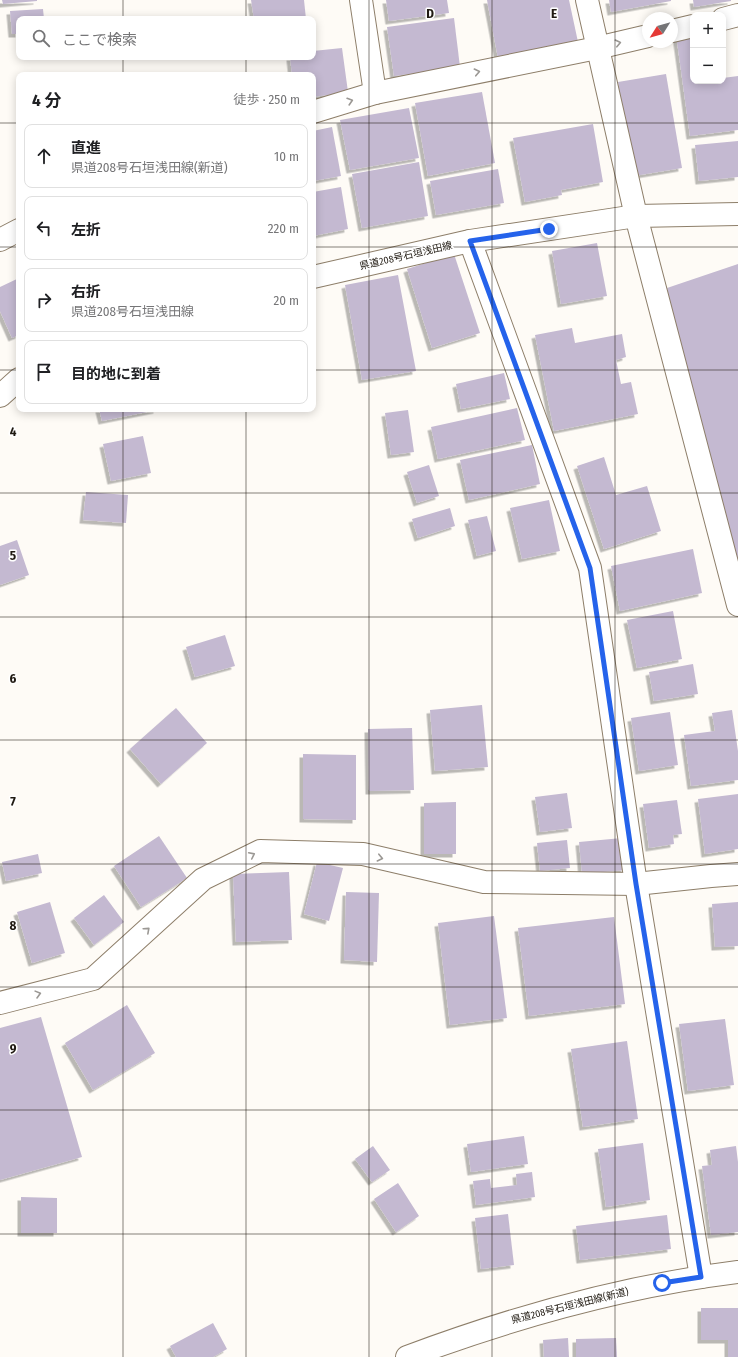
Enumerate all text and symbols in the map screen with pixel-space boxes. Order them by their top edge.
text: D [426,6,434,21]
text: E [551,6,557,21]
north arrow [642,12,678,48]
map controls [690,12,726,84]
button: + [690,12,726,48]
search box [16,16,316,60]
icon: search [30,27,52,49]
text: ここで検索 [62,31,137,49]
one-way arrow [615,40,621,48]
button: − [690,48,726,84]
one-way arrow [474,69,480,77]
text: 4 分 [32,90,61,111]
text: 徒歩 · 250 m [234,92,300,107]
one-way arrow [347,97,354,106]
text: 直進 [71,139,101,157]
icon: ahead [33,145,55,167]
text: 10 m [274,149,299,164]
text: 県道208号石垣浅田線(新道) [71,160,228,175]
icon: left [33,217,55,239]
route end [540,220,558,238]
text: 左折 [71,221,101,239]
text: 220 m [268,221,299,236]
street label: 県道208号石垣浅田線 [359,240,453,272]
text: 右折 [71,283,101,301]
icon: right [33,289,55,311]
text: 20 m [273,293,299,308]
text: 県道208号石垣浅田線 [71,304,194,319]
icon: arrive [33,361,55,383]
text: 目的地に到着 [71,365,161,383]
text: 4 [10,424,17,439]
text: 5 [10,548,16,563]
text: 6 [10,671,17,686]
text: 7 [10,794,16,809]
one-way arrow [247,852,255,860]
one-way arrow [376,853,383,862]
text: 8 [10,918,17,933]
one-way arrow [142,927,150,935]
one-way arrow [34,990,41,998]
text: 9 [10,1041,17,1056]
route start [653,1274,671,1292]
street label: 県道208号石垣浅田線(新道) [510,1285,630,1326]

